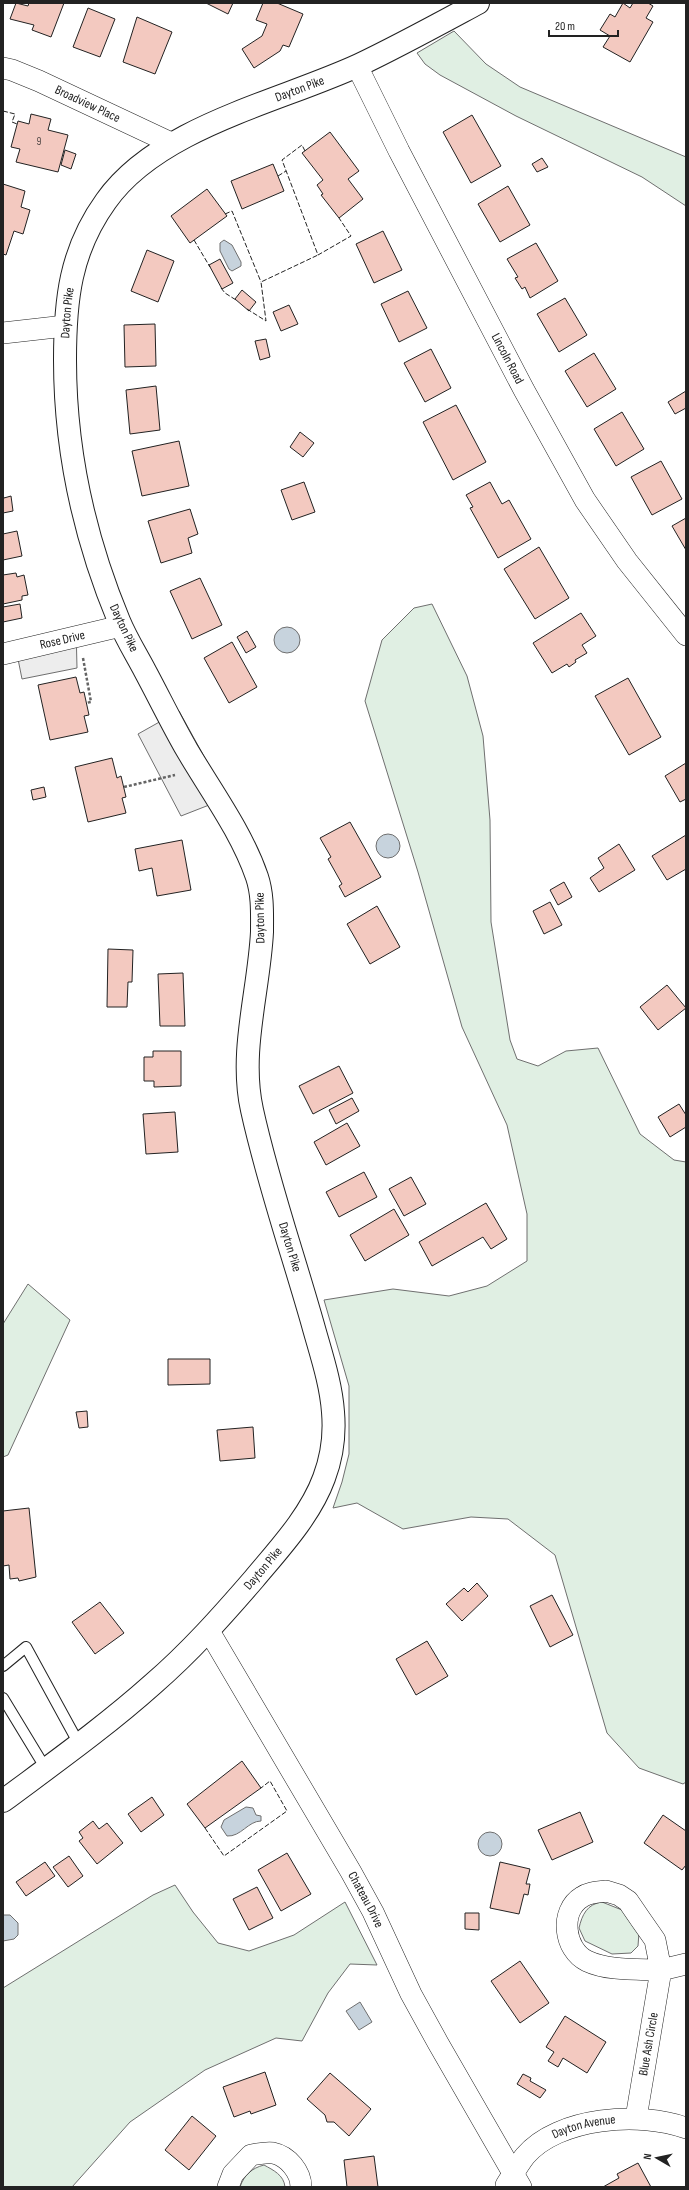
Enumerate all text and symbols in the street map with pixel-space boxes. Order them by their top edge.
scale bar [549,12,618,38]
text: 20 m [555,19,575,34]
street label: Dayton Pike [273,72,327,105]
street label: Broadview Place [52,82,123,126]
house number: 9 [37,135,42,148]
street label: Dayton Pike [57,286,78,339]
street label: Lincoln Road [488,330,527,387]
street label: Dayton Pike [106,601,142,655]
street label: Rose Drive [38,627,87,653]
street label: Dayton Pike [252,892,268,944]
street label: Dayton Pike [275,1220,305,1274]
street label: Dayton Pike [240,1544,286,1593]
street label: Chateau Drive [344,1869,387,1930]
street label: Blue Ash Circle [635,2011,662,2077]
street label: Dayton Avenue [549,2111,616,2142]
north arrow [637,2138,677,2178]
text: N [641,2152,655,2160]

